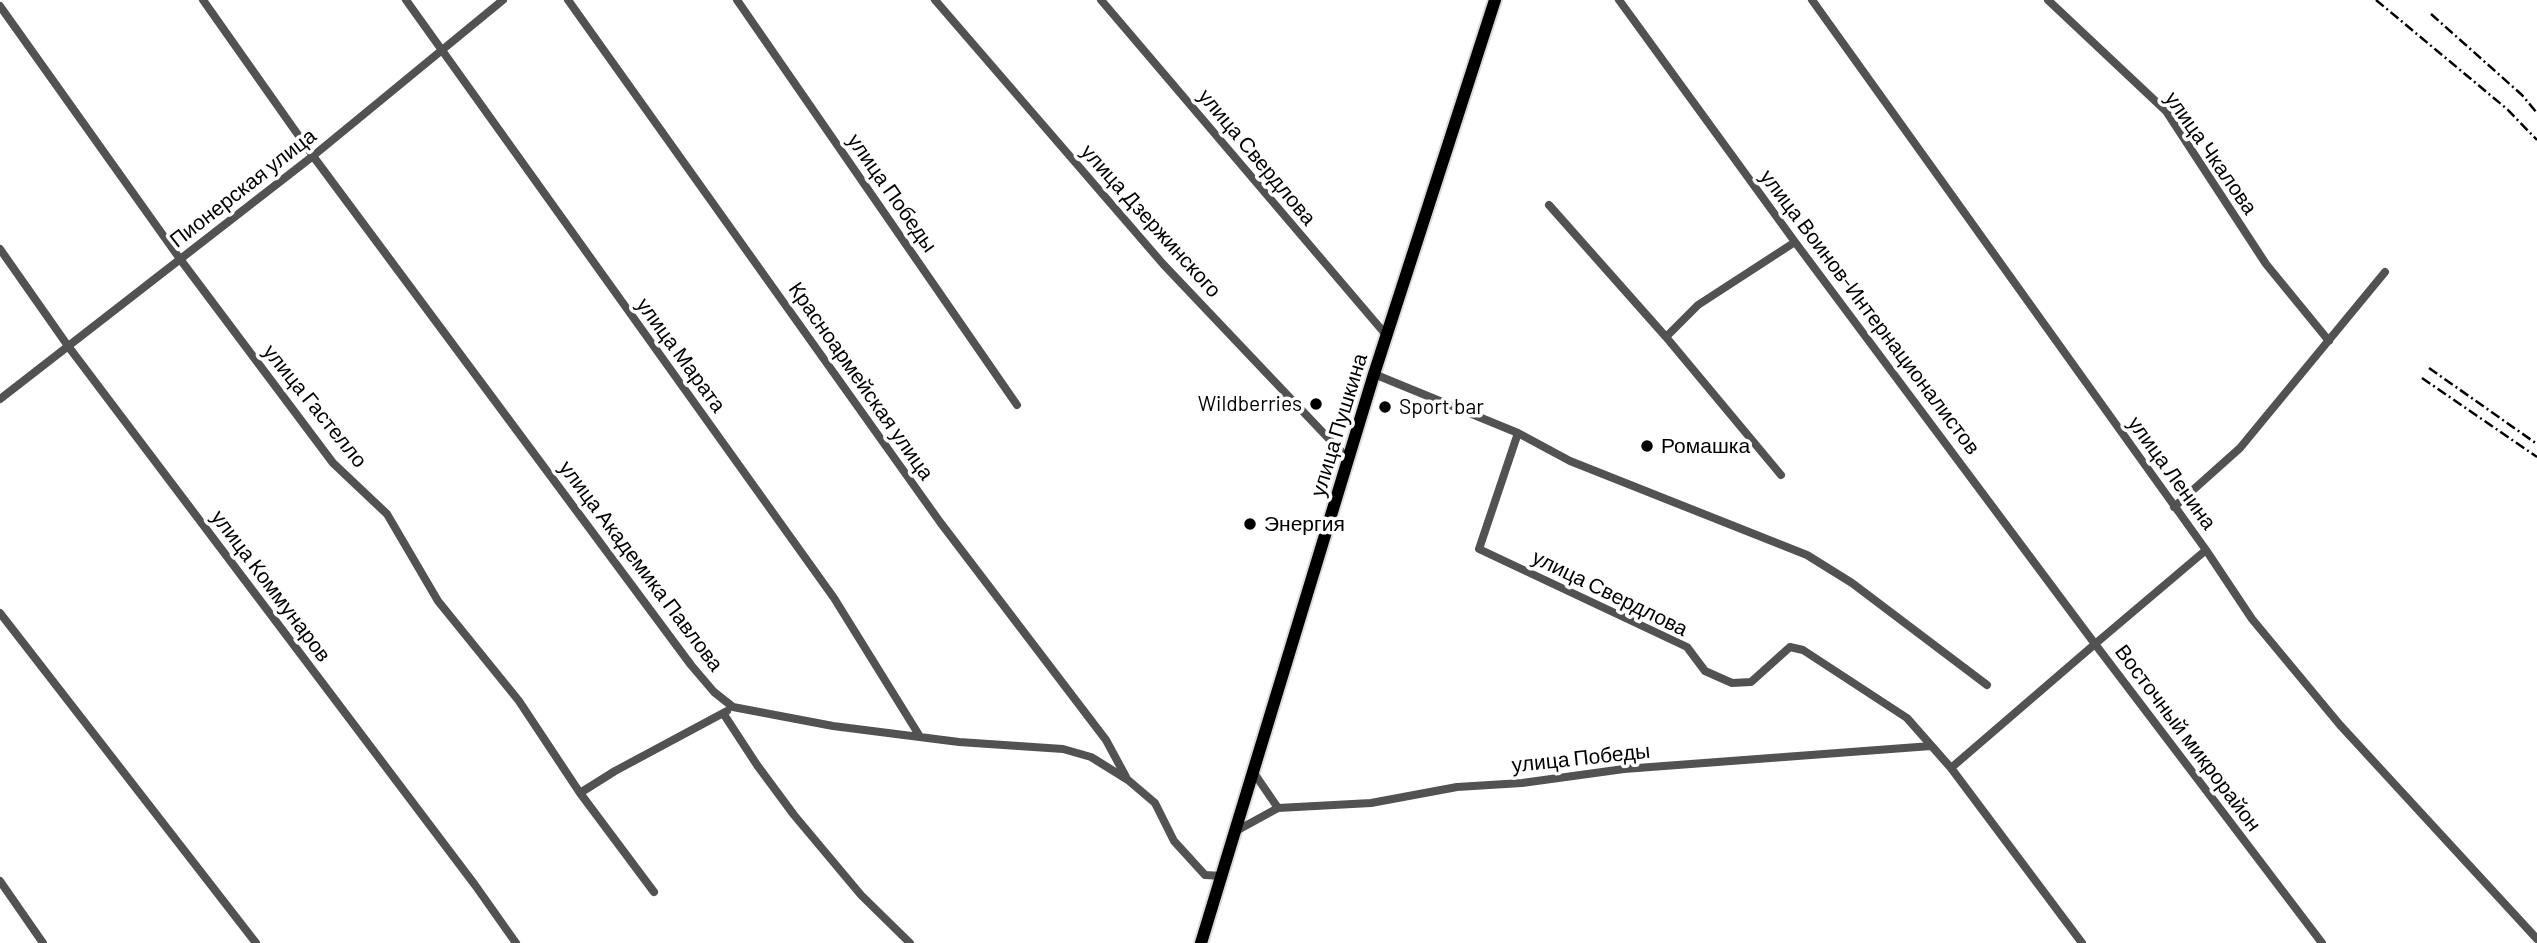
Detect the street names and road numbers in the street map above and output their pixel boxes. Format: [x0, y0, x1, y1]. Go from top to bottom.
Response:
street label: улица Свердлова [1193, 84, 1321, 230]
street label: улица Чкалова [2159, 87, 2263, 219]
street label: Пионерская улица [165, 123, 321, 253]
street label: улица Победы [842, 129, 942, 257]
street label: улица Дзержинского [1076, 139, 1226, 303]
street label: улица Воинов-Интернационалистов [1755, 165, 1985, 459]
street label: Красноармейская улица [783, 277, 939, 485]
street label: улица Марата [631, 293, 731, 417]
street label: улица Гастелло [258, 339, 372, 473]
street label: улица Пушкина [1305, 350, 1373, 500]
street label: улица Ленина [2122, 411, 2222, 535]
street label: улица Академика Павлова [554, 456, 728, 676]
street label: улица Коммунаров [206, 505, 336, 667]
street label: улица Свердлова [1528, 544, 1692, 642]
street label: Восточный микрорайон [2110, 640, 2266, 836]
street label: улица Победы [1511, 738, 1651, 778]

